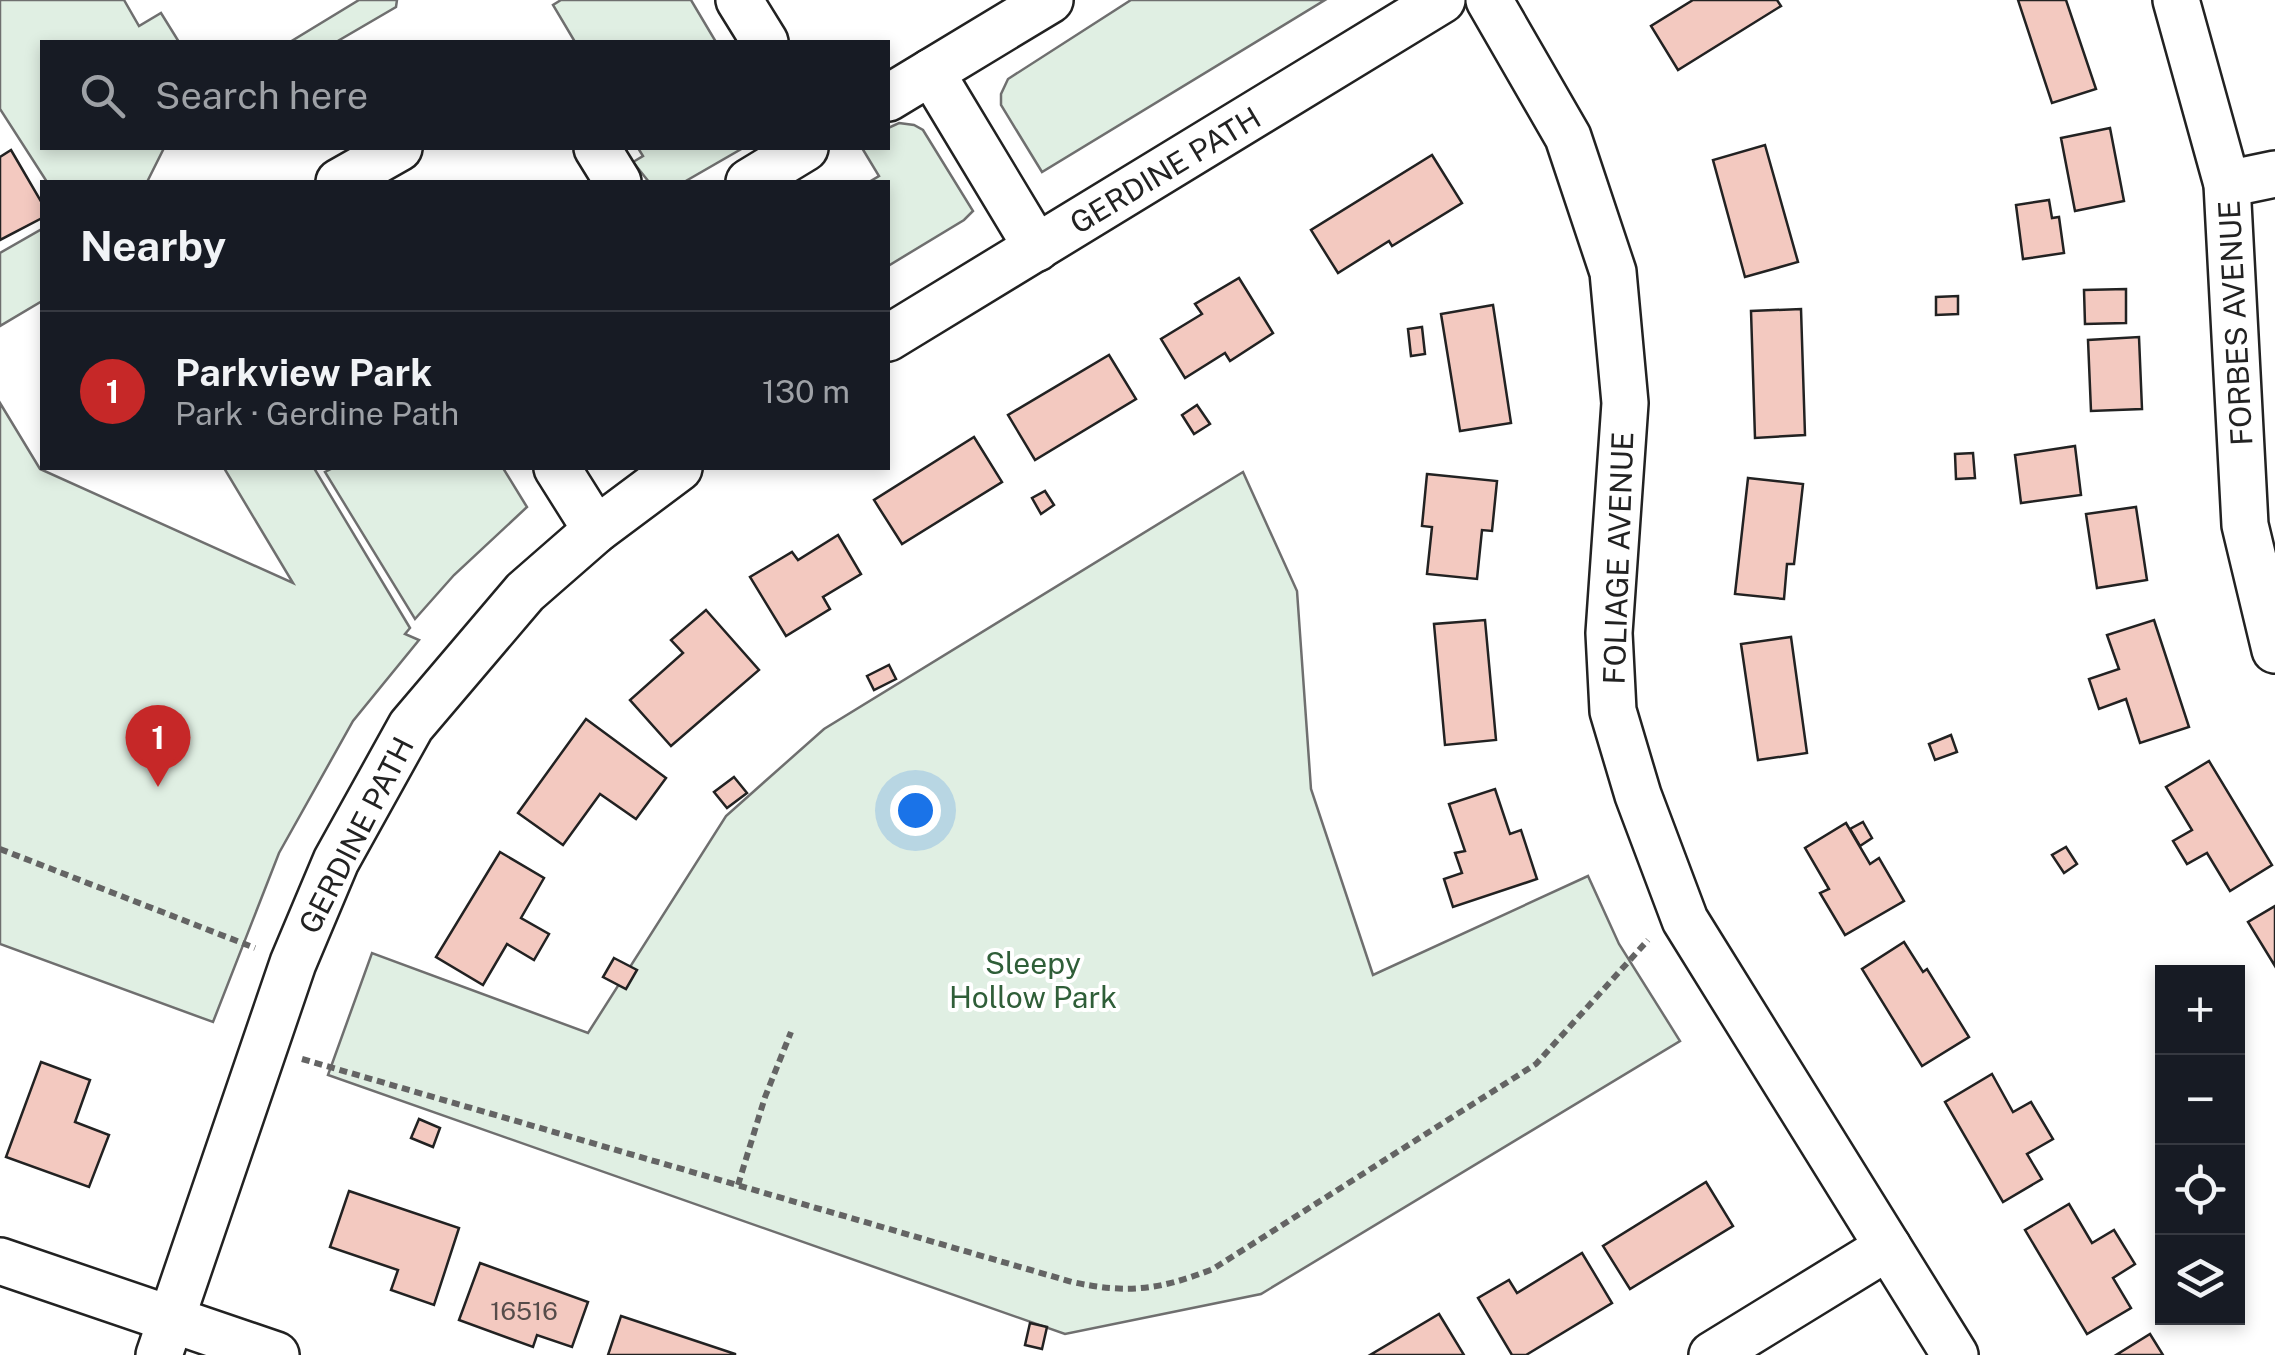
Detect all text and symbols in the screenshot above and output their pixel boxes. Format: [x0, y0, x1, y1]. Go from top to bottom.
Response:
search box [40, 40, 890, 150]
icon: search [75, 68, 130, 123]
text: Search here [155, 73, 368, 118]
street label: GERDINE PATH [1063, 99, 1267, 241]
street label: FORBES AVENUE [2211, 199, 2259, 447]
text: Nearby [80, 221, 226, 270]
text: Parkview Park [175, 350, 432, 395]
text: 1 [106, 373, 119, 410]
text: 130 m [762, 373, 850, 410]
text: Park · Gerdine Path [175, 395, 459, 432]
street label: FOLIAGE AVENUE [1596, 431, 1640, 685]
pin: 1 [126, 704, 190, 787]
street label: GERDINE PATH [291, 731, 421, 939]
your location [890, 785, 941, 836]
park label: Sleepy Hollow Park [949, 945, 1117, 1015]
map controls [2155, 965, 2245, 1325]
button: + [2155, 965, 2245, 1055]
button: − [2155, 1055, 2245, 1145]
button: locate [2155, 1145, 2245, 1235]
button: layers [2155, 1235, 2245, 1325]
house number: 16516 [490, 1296, 558, 1326]

